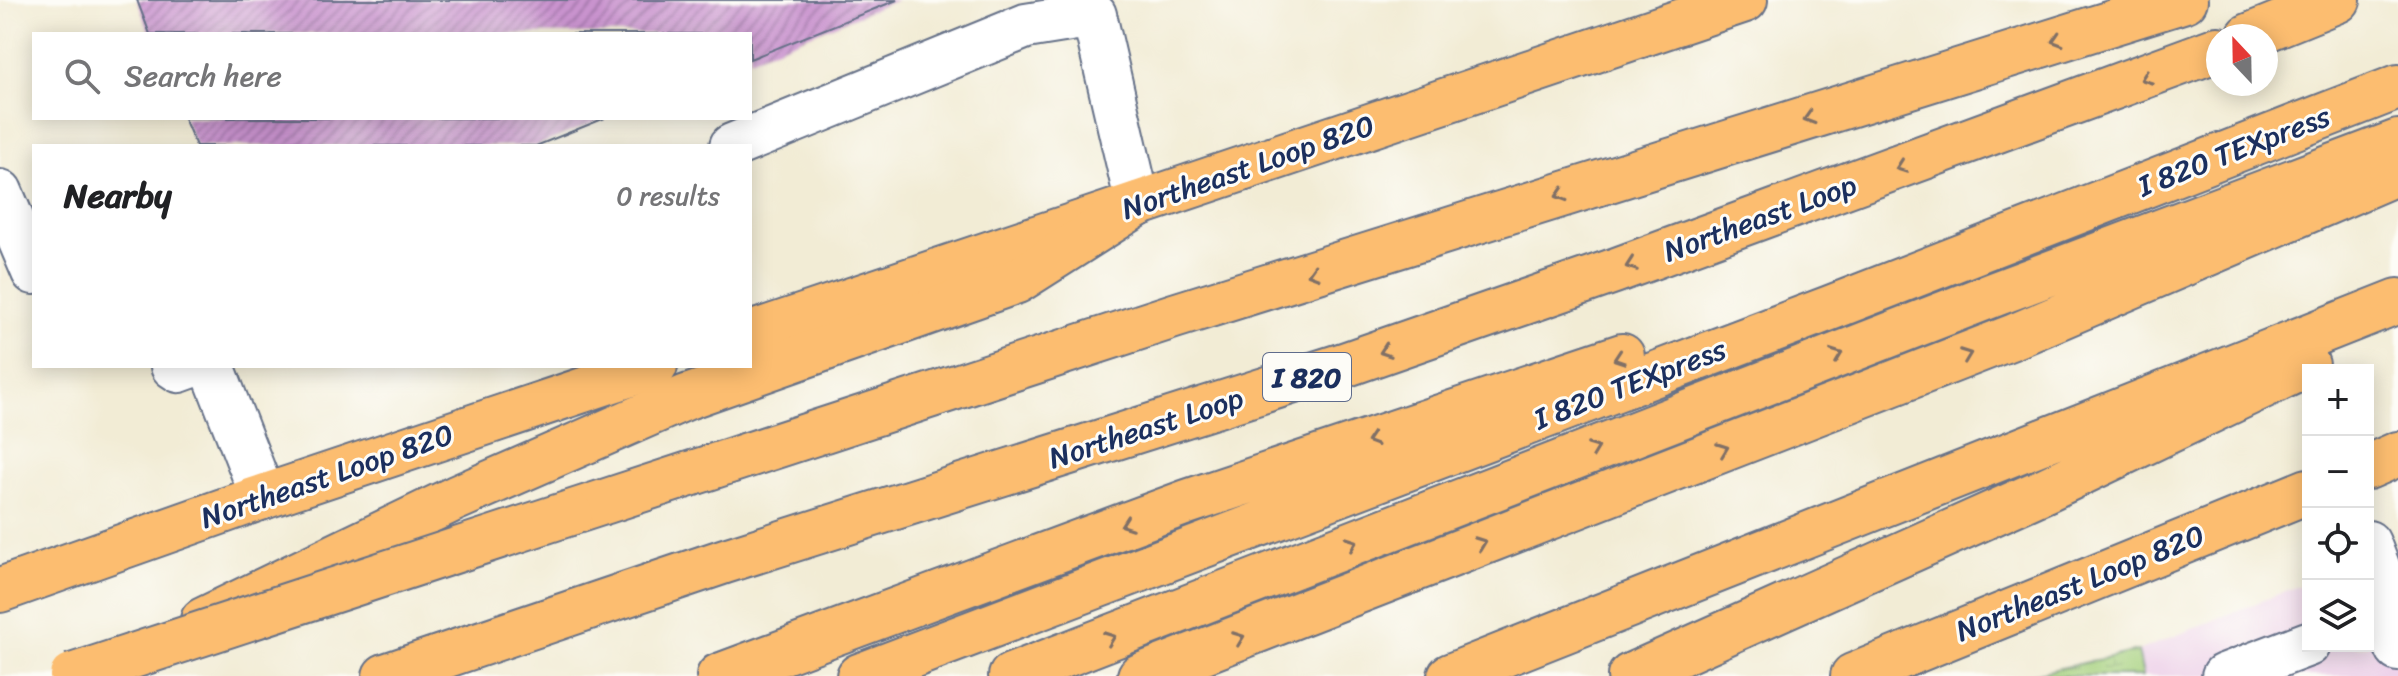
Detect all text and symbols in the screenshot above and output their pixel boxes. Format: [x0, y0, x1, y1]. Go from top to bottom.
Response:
north arrow [2206, 24, 2278, 96]
one-way arrow [2051, 31, 2065, 47]
search box [32, 32, 752, 120]
text: Search here [124, 49, 282, 103]
icon: search [60, 54, 104, 98]
one-way arrow [2139, 68, 2153, 84]
street label: I 820 TEXpress [2129, 89, 2339, 213]
street label: Northeast Loop 820 [1114, 98, 1382, 236]
one-way arrow [1803, 108, 1817, 124]
one-way arrow [1895, 157, 1909, 173]
street label: Northeast Loop [1656, 158, 1865, 278]
text: Nearby [64, 166, 172, 226]
text: 0 results [616, 173, 720, 219]
one-way arrow [1555, 186, 1568, 202]
one-way arrow [1625, 256, 1639, 272]
one-way arrow [1306, 264, 1320, 280]
street label: I 820 TEXpress [1525, 322, 1735, 446]
one-way arrow [1379, 341, 1393, 357]
one-way arrow [1613, 348, 1627, 364]
one-way arrow [1829, 348, 1843, 365]
one-way arrow [1958, 348, 1972, 365]
road number: I 820 [1263, 353, 1351, 401]
map controls [2302, 364, 2374, 652]
button: + [2302, 364, 2374, 436]
street label: Northeast Loop [1041, 371, 1251, 485]
street label: Northeast Loop 820 [193, 407, 461, 545]
one-way arrow [1366, 431, 1380, 447]
button: − [2302, 436, 2374, 508]
one-way arrow [1586, 442, 1600, 459]
one-way arrow [1715, 442, 1729, 459]
street label: Northeast Loop 820 [1947, 508, 2213, 658]
button: locate [2302, 508, 2374, 580]
one-way arrow [1120, 514, 1134, 531]
one-way arrow [1473, 536, 1487, 553]
one-way arrow [1344, 537, 1358, 553]
button: layers [2302, 580, 2374, 652]
one-way arrow [1102, 631, 1116, 648]
one-way arrow [1231, 631, 1245, 647]

